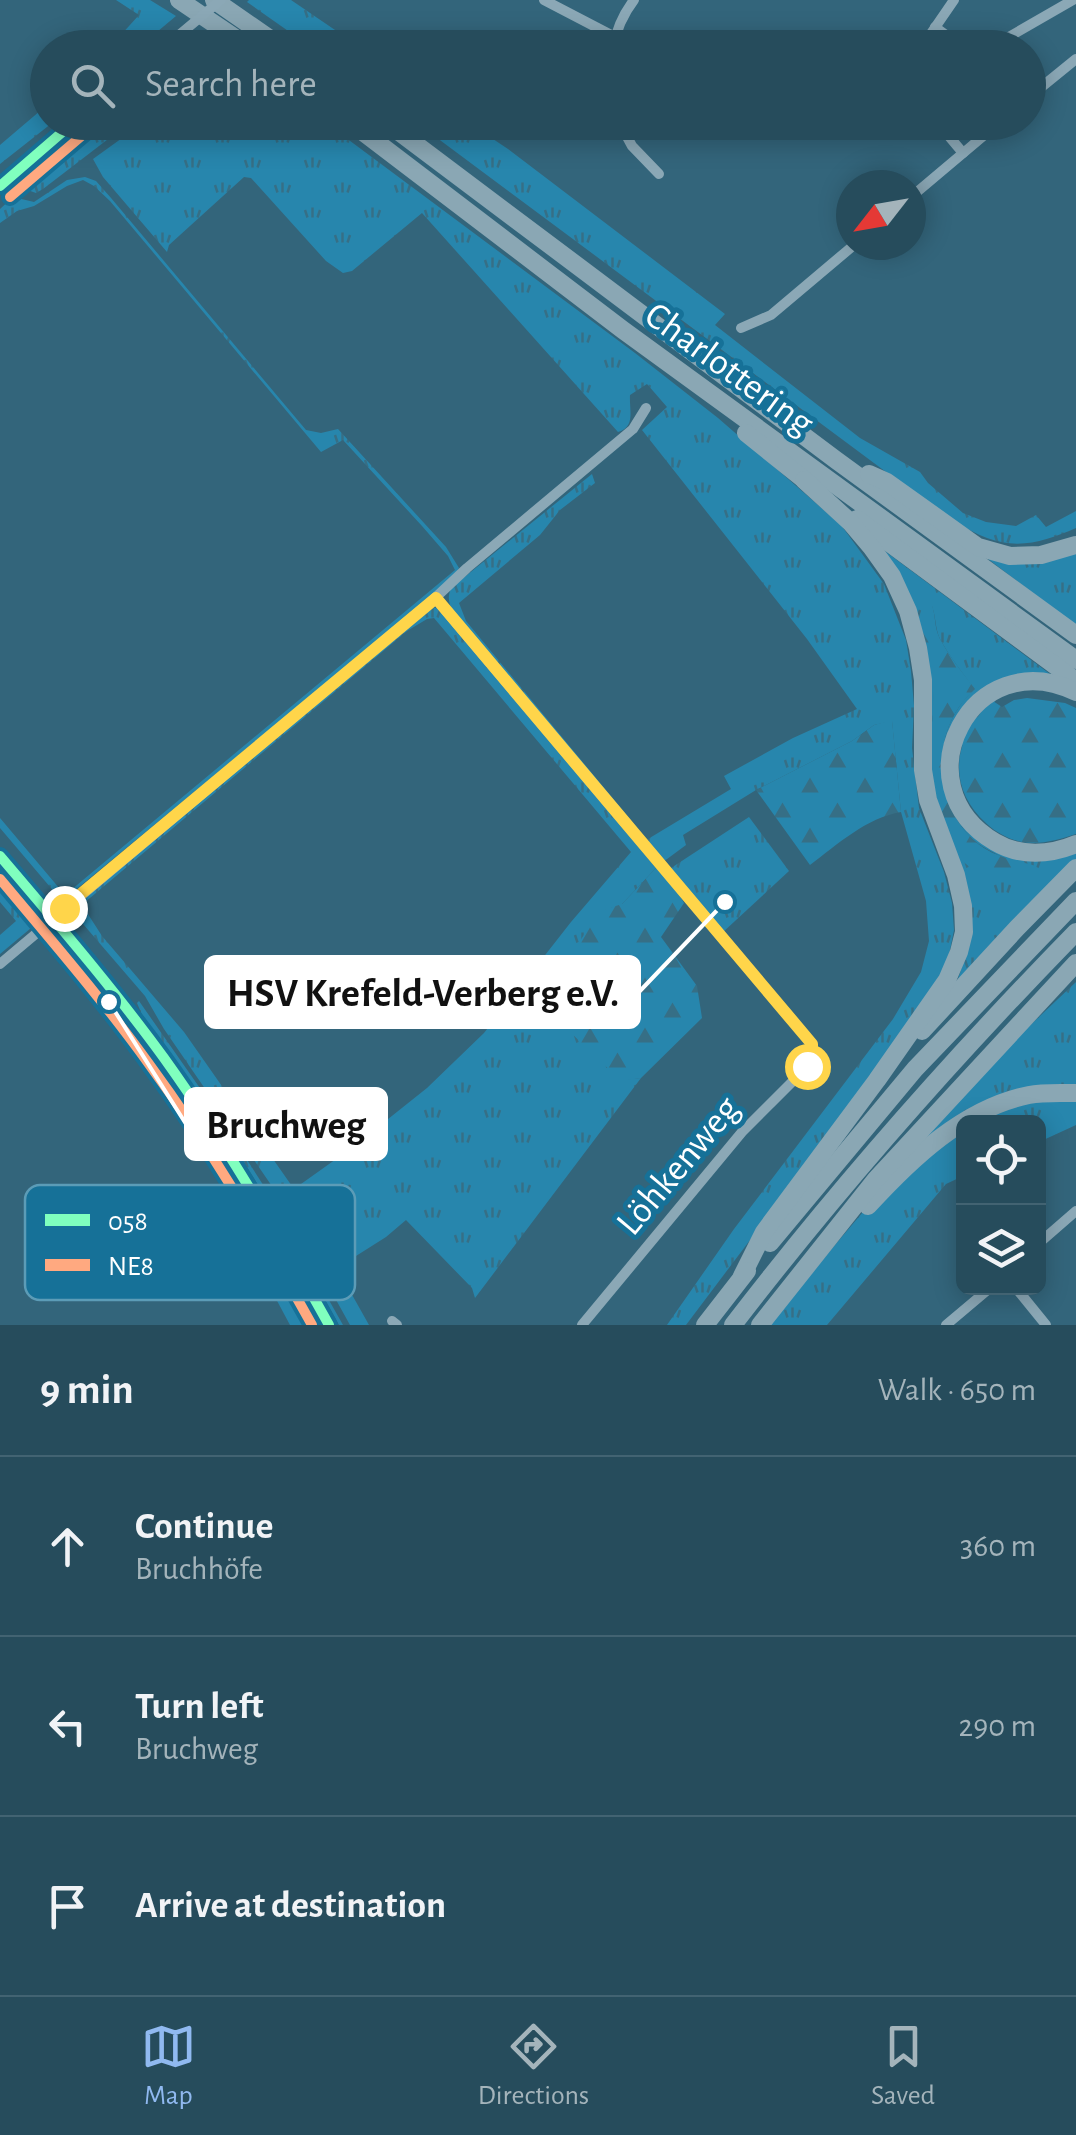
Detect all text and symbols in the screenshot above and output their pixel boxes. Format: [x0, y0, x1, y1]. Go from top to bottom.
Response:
search box [30, 30, 1046, 140]
icon: search [65, 58, 120, 113]
text: Search here [145, 66, 317, 104]
north arrow [836, 170, 926, 260]
street label: Charlottering [638, 296, 820, 443]
route end [42, 886, 88, 932]
callout: HSV Krefeld-Verberg e.V. [206, 957, 639, 1027]
text: HSV Krefeld-Verberg e.V. [227, 974, 619, 1014]
route start [785, 1044, 831, 1090]
callout: Bruchweg [186, 1089, 386, 1159]
street label: Löhkenweg [610, 1090, 747, 1243]
text: Bruchweg [206, 1106, 367, 1146]
map controls [956, 1115, 1046, 1295]
button: locate [956, 1115, 1046, 1205]
legend [25, 1185, 355, 1300]
button: layers [956, 1205, 1046, 1295]
text: 058 [108, 1208, 148, 1236]
text: NE8 [108, 1253, 154, 1281]
text: 9 min [40, 1369, 134, 1411]
text: Walk · 650 m [878, 1374, 1036, 1406]
text: Continue [135, 1508, 273, 1546]
icon: ahead [40, 1519, 95, 1574]
text: 360 m [960, 1530, 1036, 1562]
text: Bruchhöfe [135, 1553, 263, 1585]
text: Turn left [135, 1688, 263, 1726]
icon: left [40, 1699, 95, 1754]
text: 290 m [959, 1710, 1036, 1742]
text: Bruchweg [135, 1733, 258, 1765]
icon: arrive [40, 1879, 95, 1934]
text: Arrive at destination [135, 1887, 446, 1925]
tab: Map [141, 2019, 196, 2113]
tab: Directions [478, 2019, 589, 2113]
tab: Saved [871, 2019, 935, 2113]

